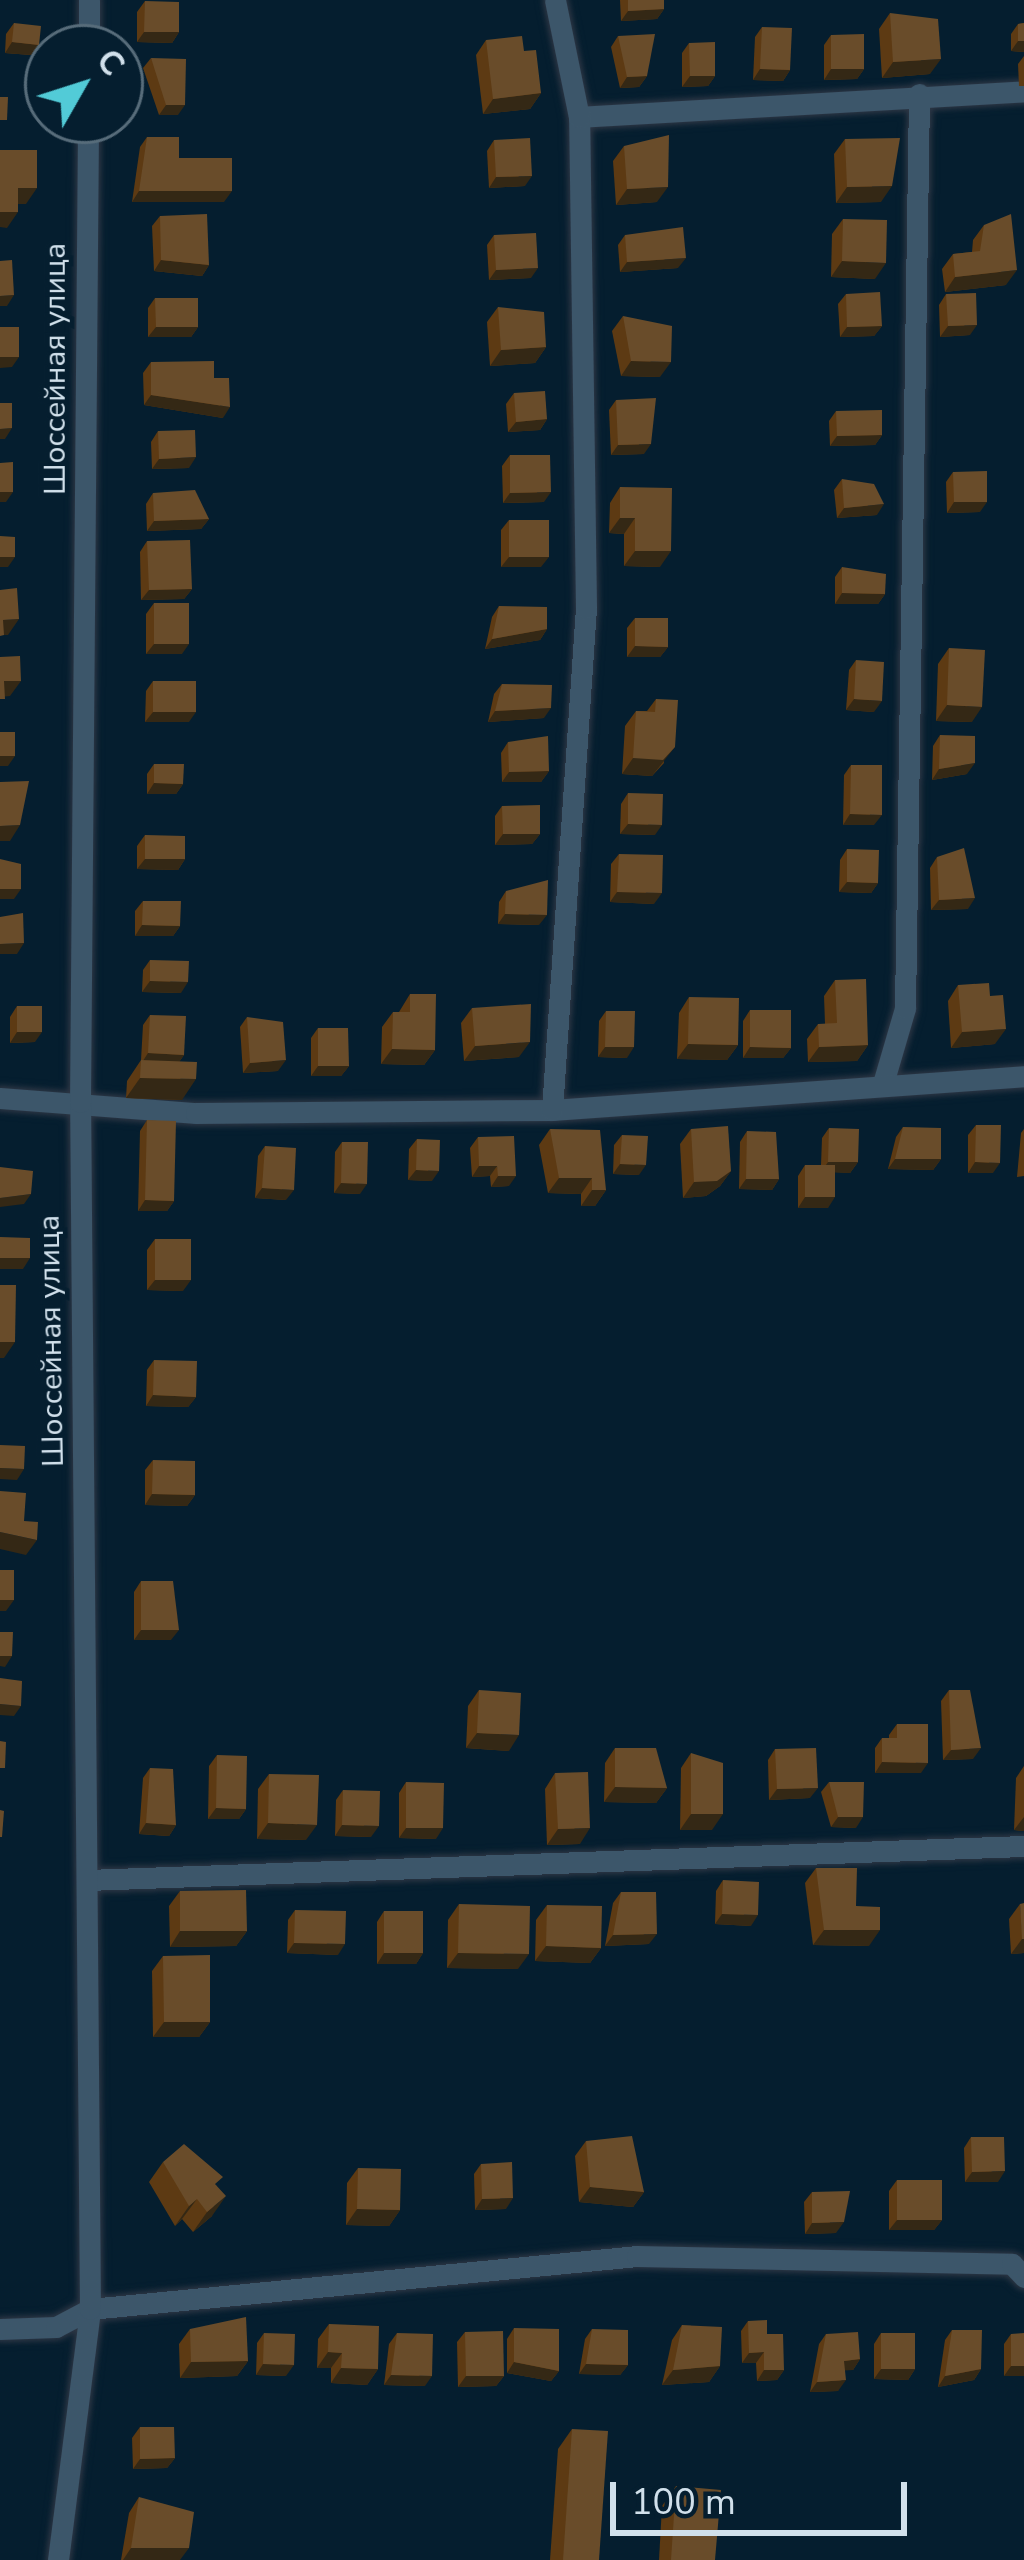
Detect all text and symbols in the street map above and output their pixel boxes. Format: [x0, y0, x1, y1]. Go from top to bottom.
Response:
north arrow [24, 24, 144, 144]
text: С [85, 40, 135, 86]
street label: Шоссейная улица [38, 243, 74, 495]
street label: Шоссейная улица [32, 1215, 72, 1467]
scale bar [616, 2458, 913, 2532]
text: 100 m [631, 2478, 736, 2527]

